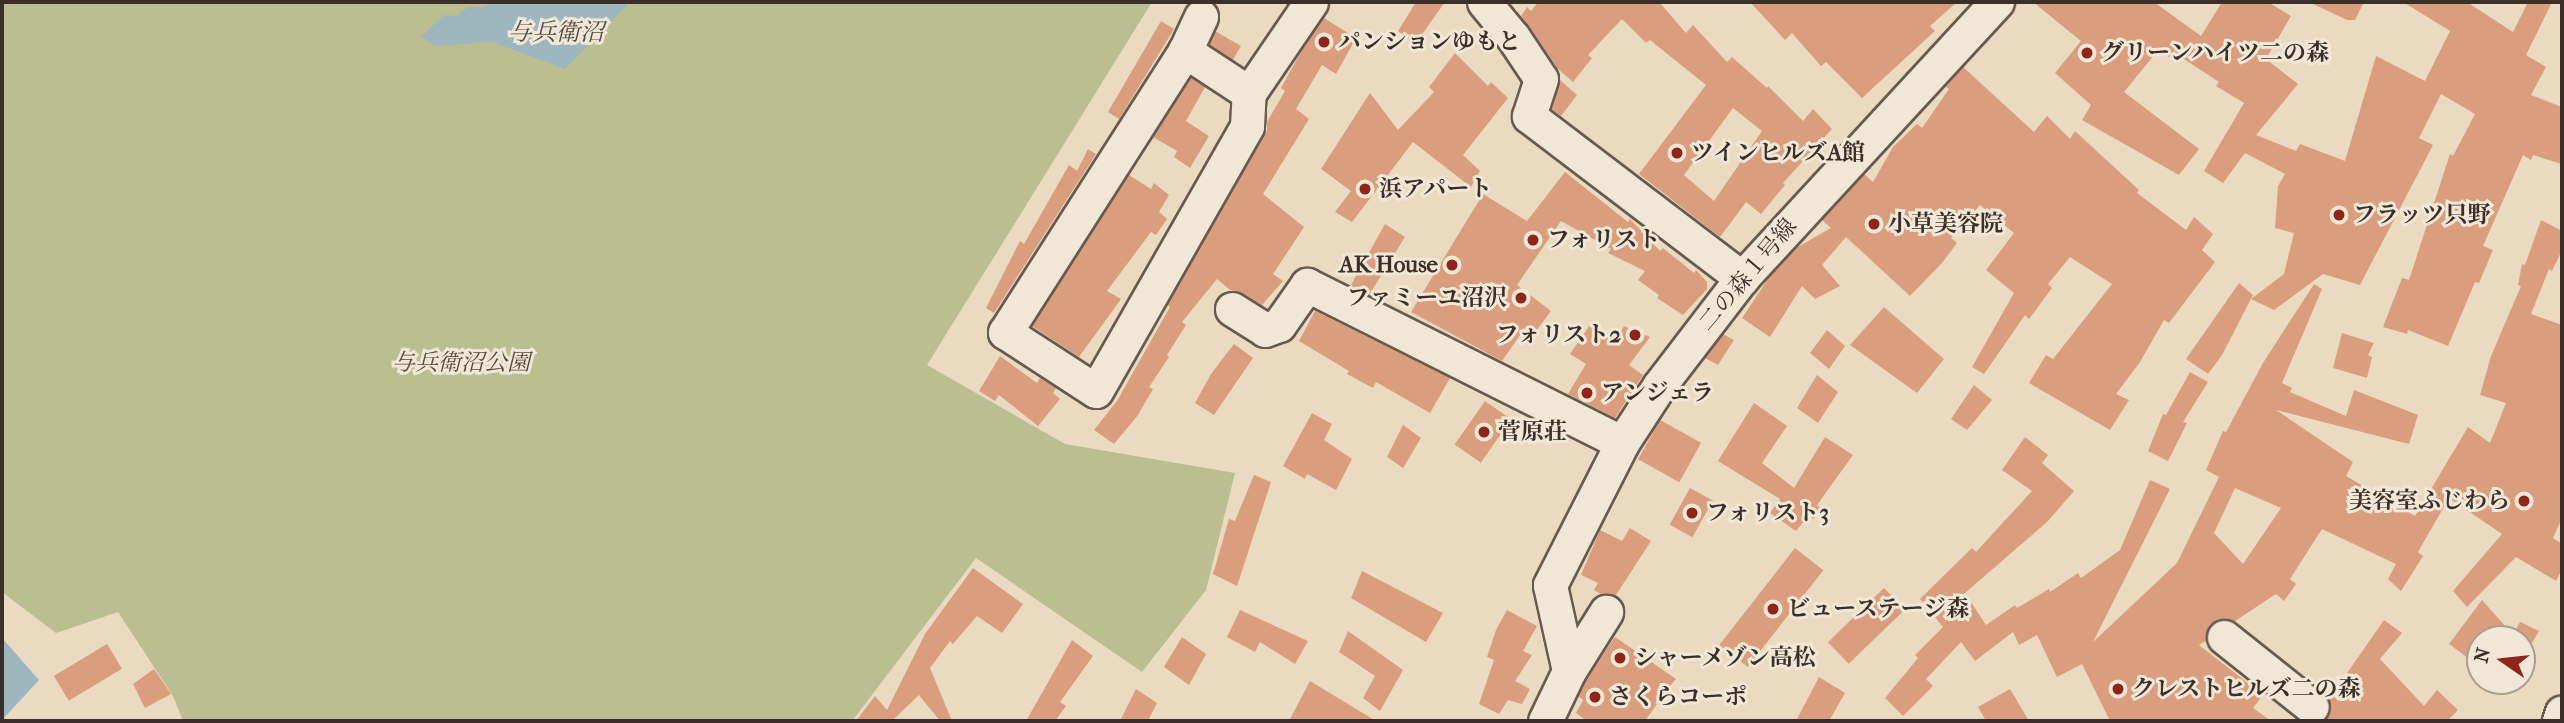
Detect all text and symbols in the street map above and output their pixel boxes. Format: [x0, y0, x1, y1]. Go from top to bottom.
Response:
water label: 与兵衛沼 [508, 19, 604, 47]
place label: パンションゆもと [1338, 28, 1522, 56]
marker: パンションゆもと [1316, 34, 1332, 50]
place label: グリーンハイツ二の森 [2101, 39, 2331, 67]
marker: グリーンハイツ二の森 [2079, 45, 2095, 61]
place label: ツインヒルズA館 [1691, 139, 1867, 167]
marker: ツインヒルズA館 [1669, 145, 1685, 161]
place label: 浜アパート [1379, 175, 1494, 203]
marker: 浜アパート [1357, 181, 1373, 197]
place label: フラッツ只野 [2353, 201, 2491, 229]
marker: フラッツ只野 [2331, 207, 2347, 223]
place label: 小草美容院 [1888, 210, 2003, 238]
street label: 二の森１号線 [1693, 213, 1803, 337]
marker: 小草美容院 [1866, 216, 1882, 232]
place label: フォリスト [1547, 226, 1662, 254]
marker: フォリスト [1525, 232, 1541, 248]
place label: AK House [1339, 251, 1438, 279]
marker: AK House [1444, 257, 1460, 273]
place label: ファミーユ沼沢 [1346, 284, 1507, 312]
marker: ファミーユ沼沢 [1513, 290, 1529, 306]
place label: フォリスト2 [1494, 321, 1621, 349]
marker: フォリスト2 [1627, 327, 1643, 343]
park label: 与兵衛沼公園 [392, 349, 530, 377]
place label: アンジェラ [1601, 379, 1716, 407]
marker: アンジェラ [1579, 385, 1595, 401]
place label: 菅原荘 [1498, 418, 1567, 446]
marker: 菅原荘 [1476, 424, 1492, 440]
place label: 美容室ふじわら [2349, 487, 2510, 515]
marker: 美容室ふじわら [2516, 493, 2532, 509]
place label: フォリスト3 [1706, 499, 1830, 527]
marker: フォリスト3 [1684, 505, 1700, 521]
place label: ビューステージ森 [1787, 595, 1971, 623]
marker: ビューステージ森 [1765, 601, 1781, 617]
north arrow [2466, 625, 2536, 695]
place label: シャーメゾン高松 [1634, 644, 1818, 672]
text: N [2470, 646, 2495, 665]
marker: シャーメゾン高松 [1612, 650, 1628, 666]
place label: クレストヒルズ二の森 [2132, 675, 2362, 703]
marker: クレストヒルズ二の森 [2110, 681, 2126, 697]
place label: さくらコーポ [1609, 683, 1747, 711]
marker: さくらコーポ [1587, 689, 1603, 705]

